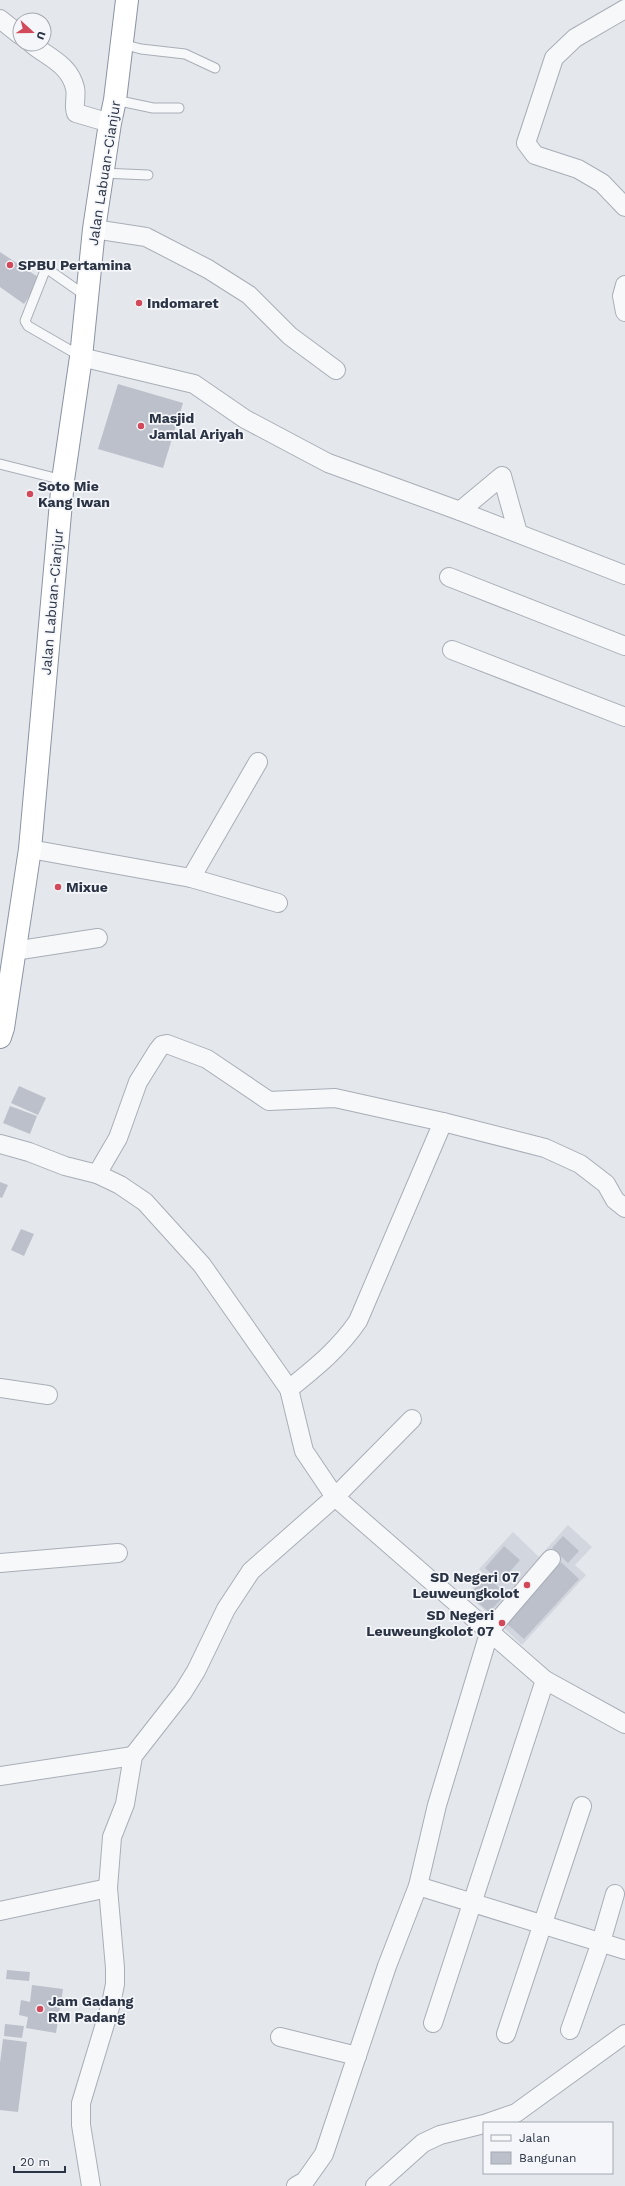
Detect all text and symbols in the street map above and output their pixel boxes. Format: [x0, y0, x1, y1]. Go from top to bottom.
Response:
north arrow [12, 12, 52, 52]
text: U [33, 29, 48, 42]
street label: Jalan Labuan-Cianjur [85, 99, 123, 247]
place label: SPBU Pertamina [18, 257, 132, 273]
marker: SPBU Pertamina [5, 260, 15, 270]
place label: Indomaret [147, 295, 219, 311]
marker: Indomaret [134, 298, 144, 308]
place label: Masjid Jamlal Ariyah [149, 410, 244, 442]
marker: Masjid Jamlal Ariyah [136, 421, 146, 431]
place label: Soto Mie Kang Iwan [38, 478, 110, 510]
marker: Soto Mie Kang Iwan [25, 489, 35, 499]
street label: Jalan Labuan-Cianjur [38, 528, 66, 676]
place label: Mixue [66, 879, 108, 895]
marker: Mixue [53, 882, 63, 892]
place label: SD Negeri 07 Leuweungkolot [412, 1569, 519, 1601]
marker: SD Negeri 07 Leuweungkolot [522, 1580, 532, 1590]
place label: SD Negeri Leuweungkolot 07 [366, 1607, 494, 1639]
marker: SD Negeri Leuweungkolot 07 [497, 1618, 507, 1628]
place label: Jam Gadang RM Padang [48, 1993, 134, 2025]
marker: Jam Gadang RM Padang [35, 2004, 45, 2014]
legend [483, 2122, 613, 2174]
text: Jalan [519, 2131, 550, 2145]
scale bar [14, 2148, 65, 2174]
text: Bangunan [519, 2151, 577, 2165]
text: 20 m [20, 2155, 50, 2169]

